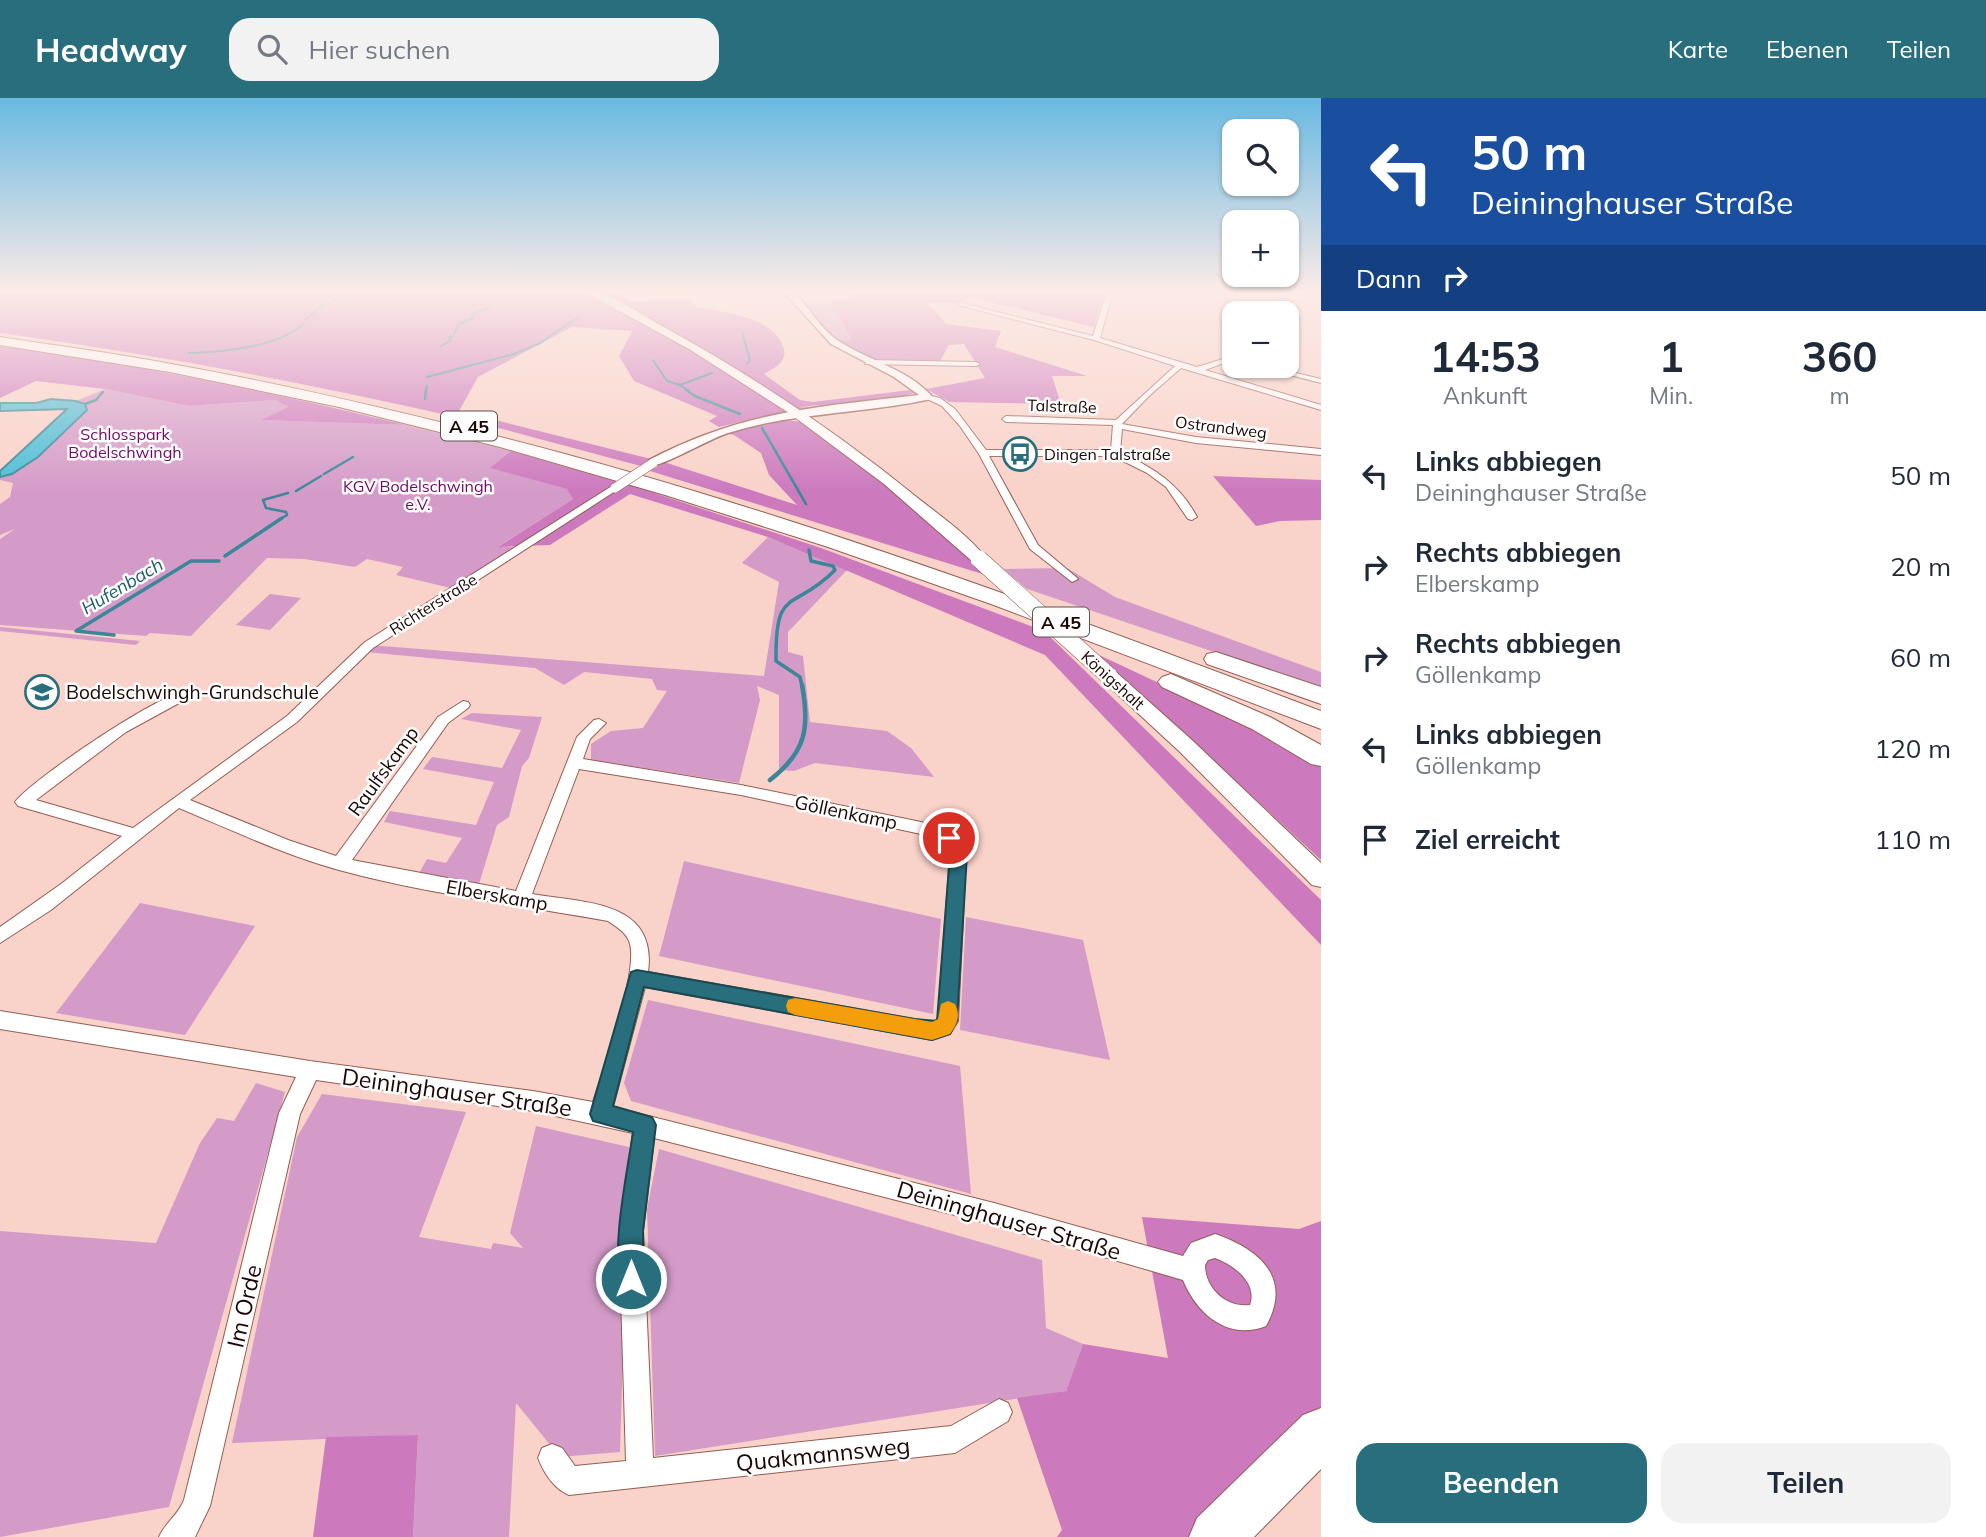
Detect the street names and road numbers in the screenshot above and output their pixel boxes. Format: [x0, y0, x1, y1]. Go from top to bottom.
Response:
street label: Talstraße [1027, 395, 1097, 417]
street label: Ostrandweg [1174, 411, 1268, 443]
road number: A 45 [441, 412, 497, 440]
street label: Richterstraße [385, 569, 481, 639]
road number: A 45 [1033, 608, 1089, 636]
street label: Königshalt [1077, 646, 1149, 714]
street label: Raulfskamp [342, 722, 424, 820]
street label: Göllenkamp [792, 789, 900, 835]
street label: Elberskamp [444, 874, 550, 916]
street label: Deininghauser Straße [340, 1062, 574, 1122]
street label: Deininghauser Straße [894, 1174, 1124, 1266]
street label: Im Orde [220, 1262, 268, 1350]
street label: Quakmannsweg [734, 1430, 912, 1478]

